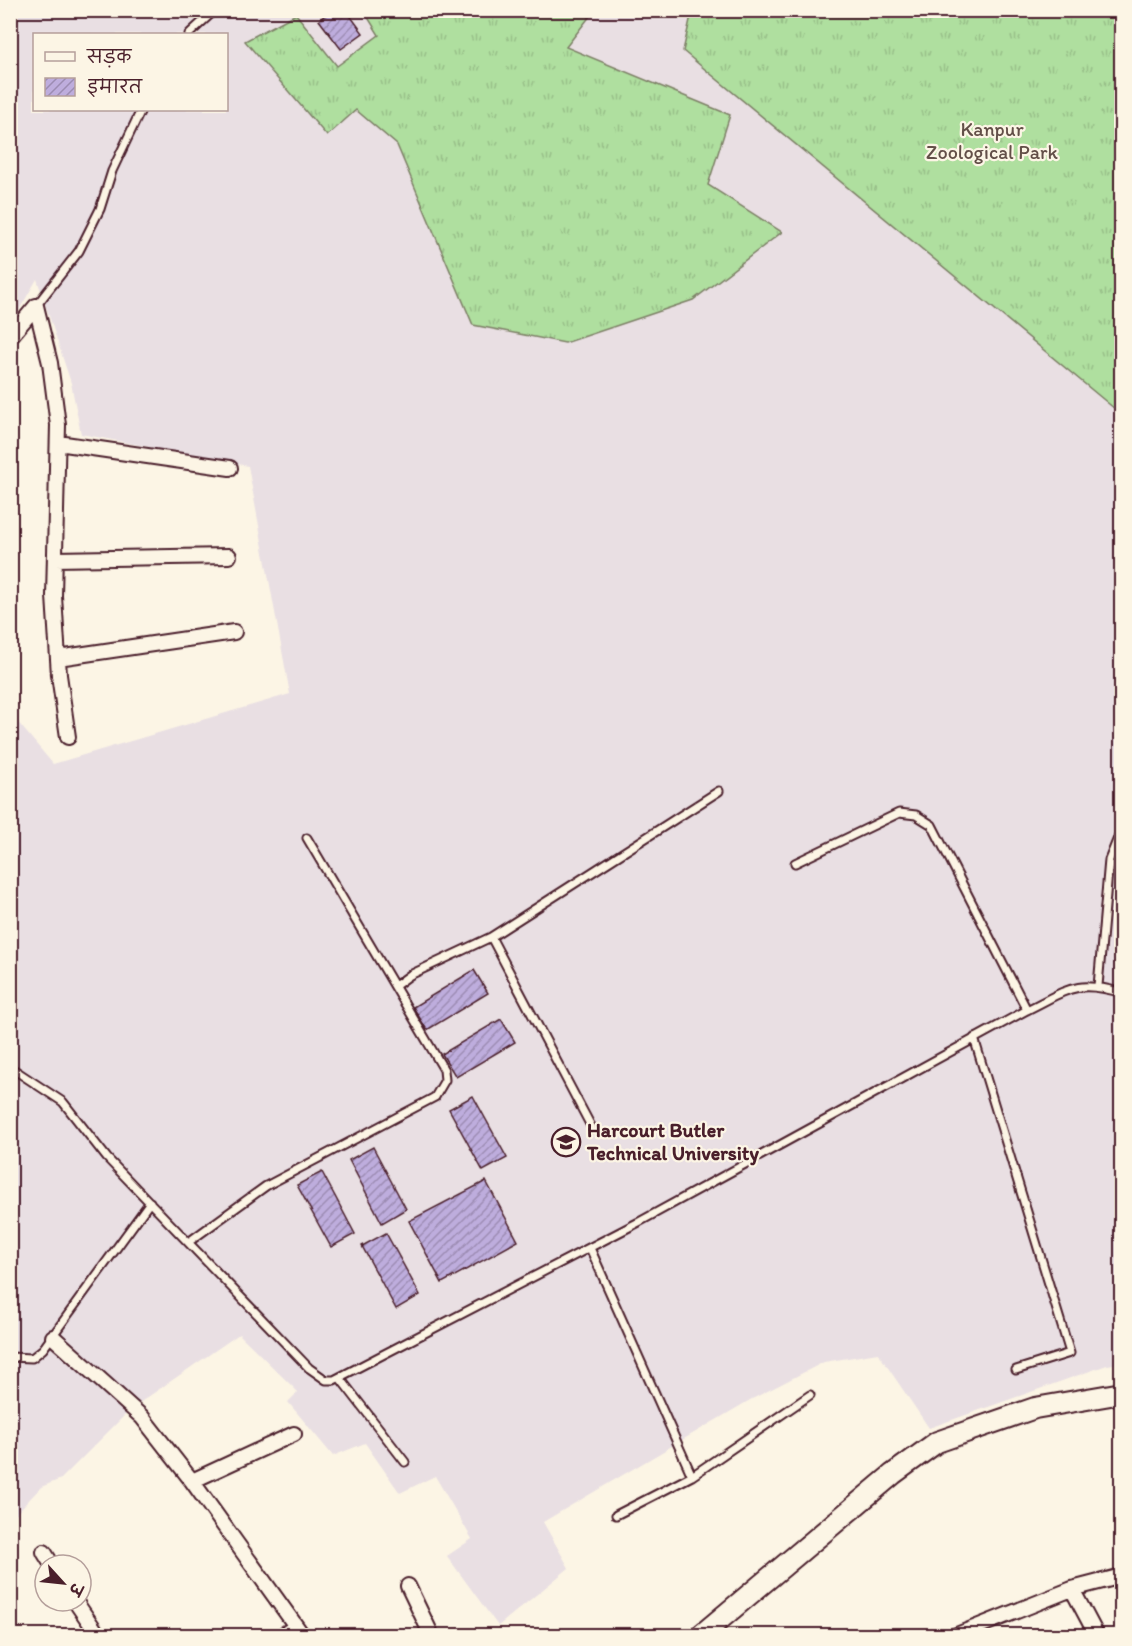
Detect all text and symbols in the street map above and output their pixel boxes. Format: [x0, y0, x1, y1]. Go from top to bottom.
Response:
legend [33, 33, 228, 111]
text: सड़क [86, 46, 132, 68]
text: इमारत [87, 76, 143, 98]
park label: Kanpur Zoological Park [926, 117, 1059, 164]
place label: Harcourt Butler Technical University [586, 1118, 759, 1166]
school or university icon: Harcourt Butler Technical University [550, 1126, 582, 1158]
north arrow [33, 1553, 93, 1613]
text: उ [64, 1579, 88, 1600]

